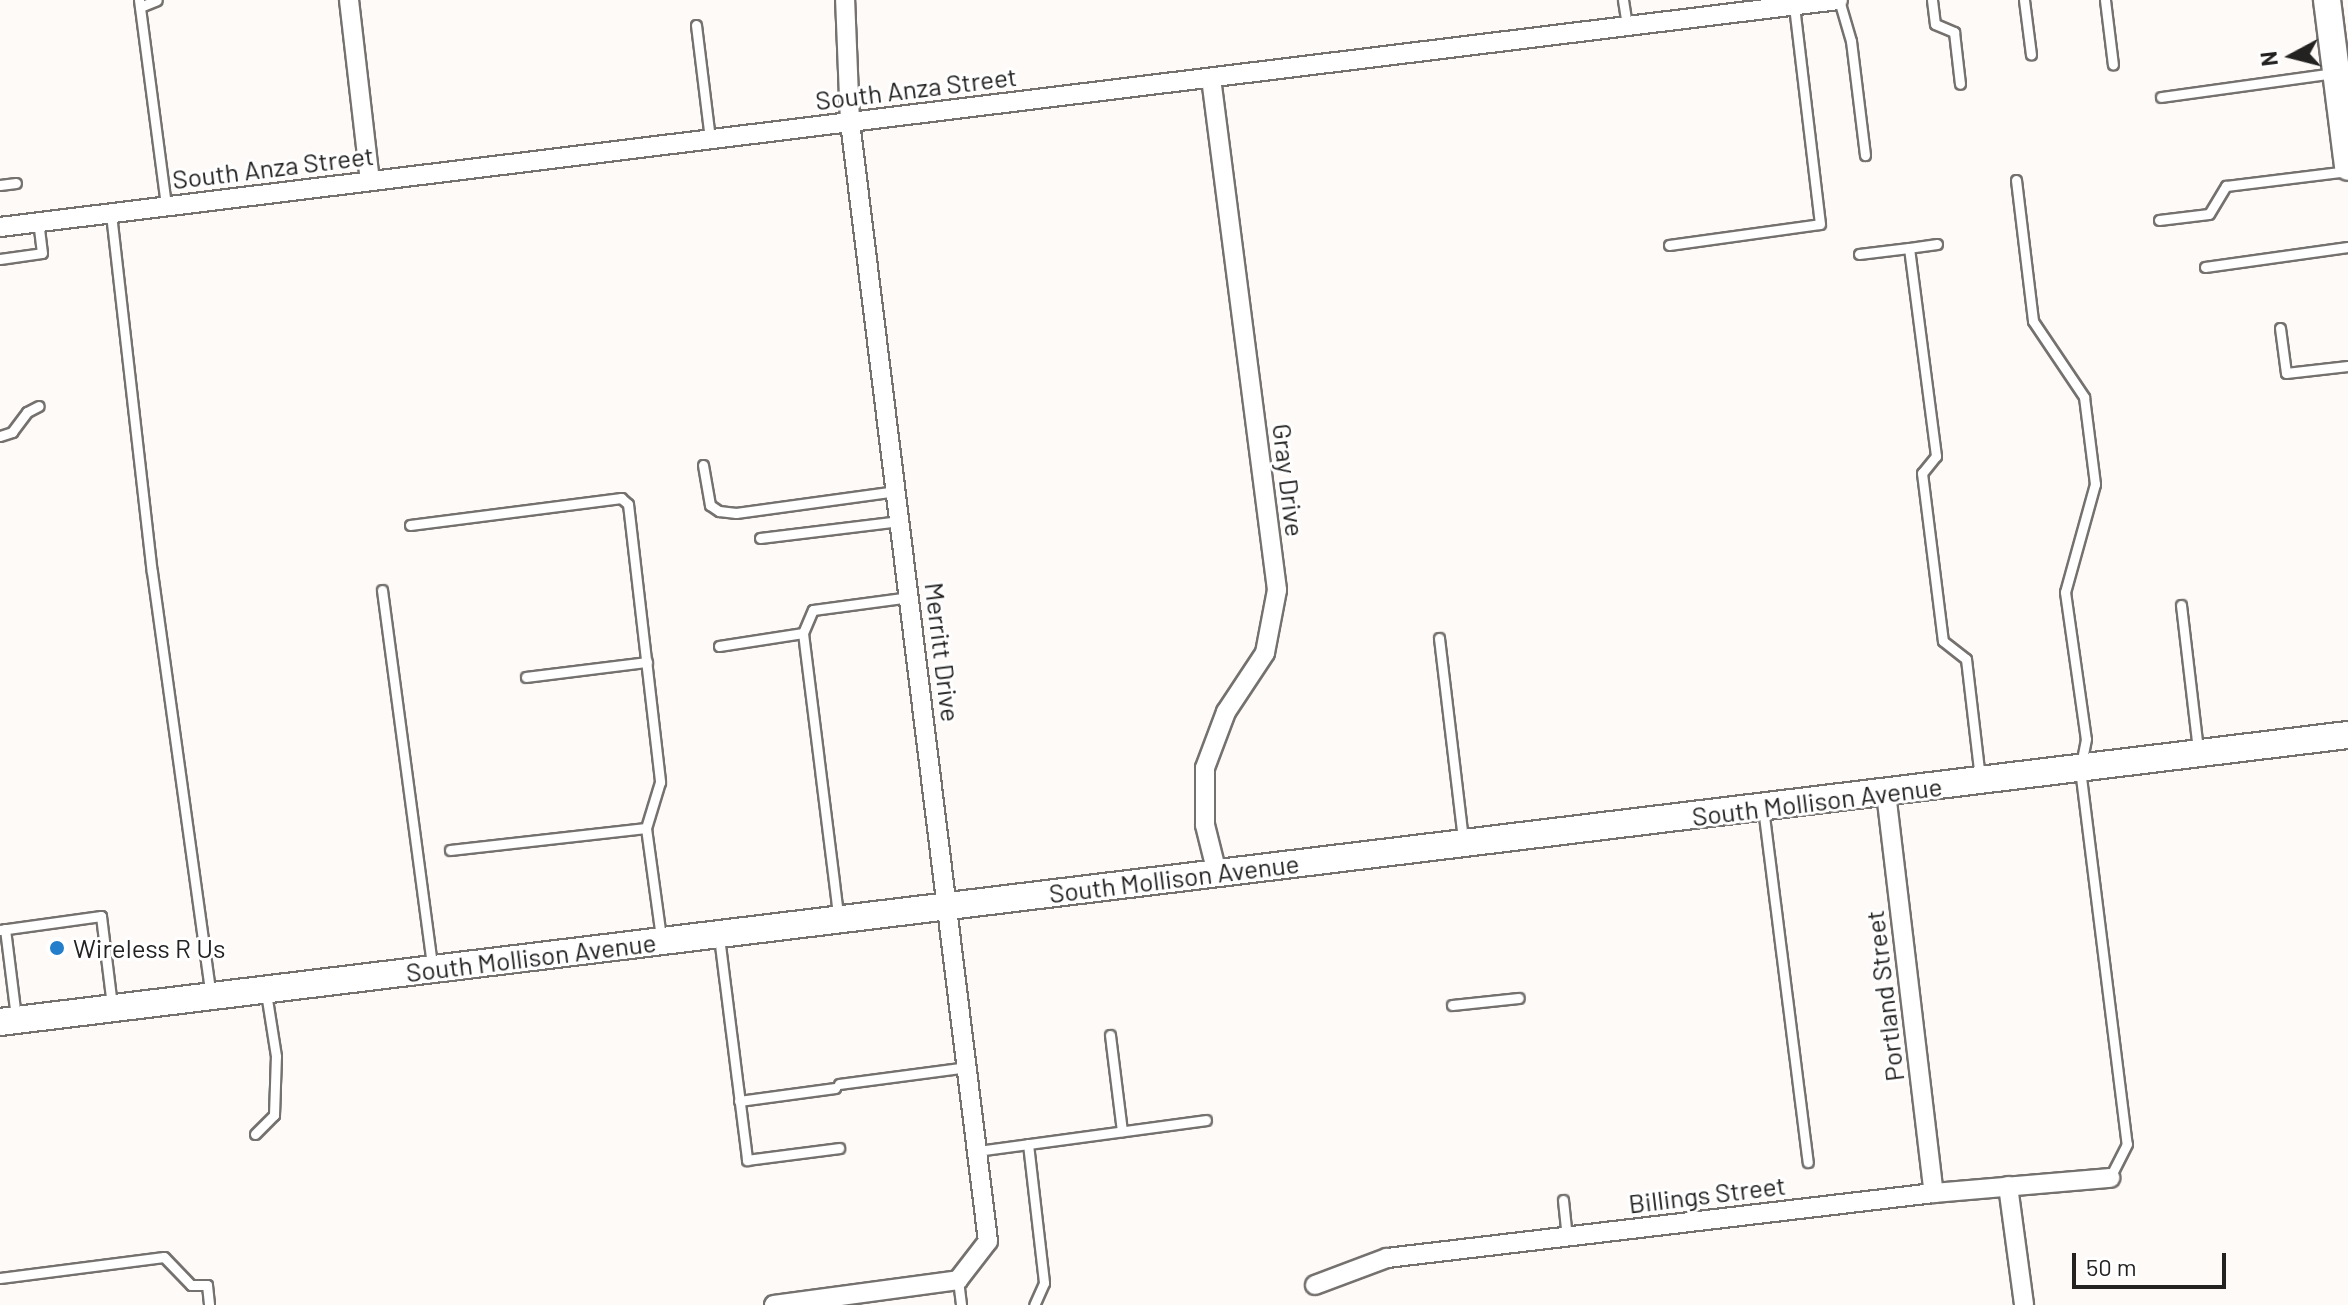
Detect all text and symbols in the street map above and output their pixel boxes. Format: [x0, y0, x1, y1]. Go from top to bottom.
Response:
north arrow [2252, 16, 2332, 96]
text: N [2254, 50, 2282, 68]
street label: South Anza Street [813, 60, 1019, 116]
street label: South Anza Street [170, 139, 376, 195]
street label: Gray Drive [1267, 422, 1311, 538]
street label: Merritt Drive [919, 581, 967, 723]
street label: South Mollison Avenue [1690, 770, 1944, 832]
street label: South Mollison Avenue [1047, 847, 1301, 909]
street label: Portland Street [1858, 909, 1910, 1083]
street label: South Mollison Avenue [404, 926, 658, 988]
place label: Wireless R Us [73, 932, 226, 964]
marker: Wireless R Us [48, 939, 66, 957]
street label: Billings Street [1627, 1169, 1787, 1219]
scale bar [2076, 1237, 2230, 1287]
text: 50 m [2086, 1252, 2137, 1281]

